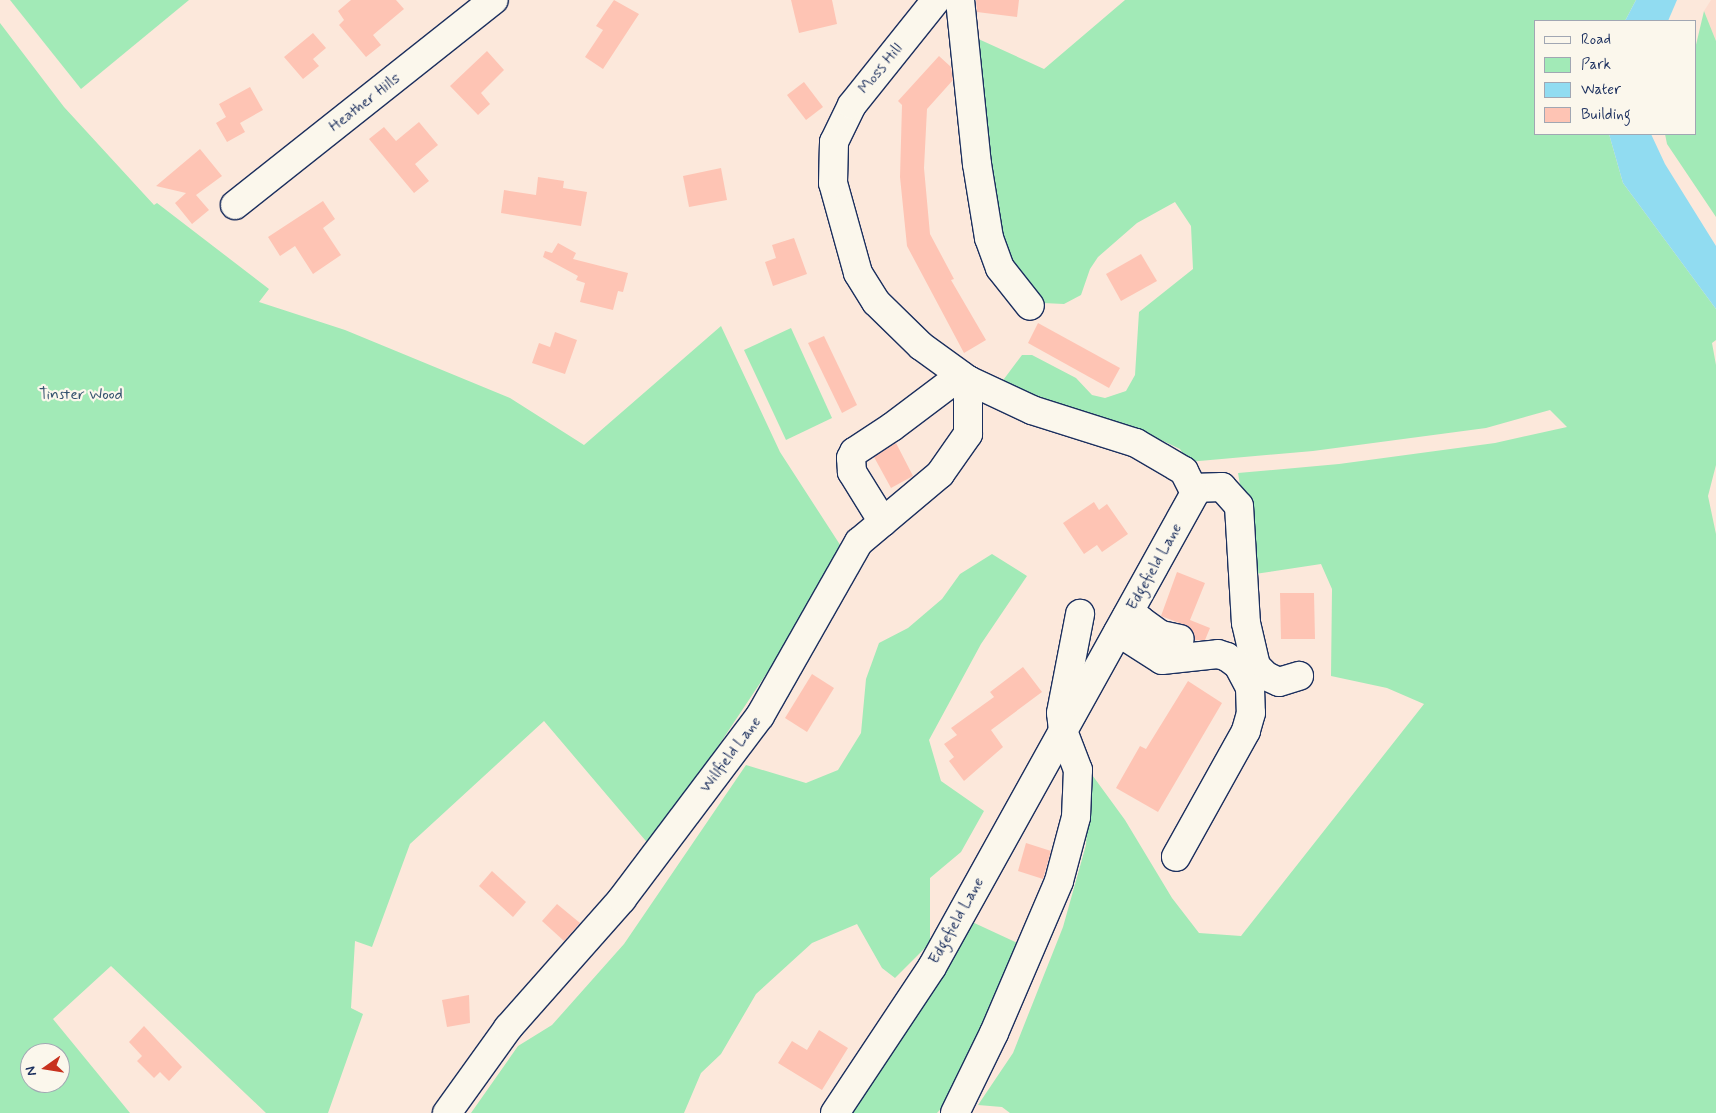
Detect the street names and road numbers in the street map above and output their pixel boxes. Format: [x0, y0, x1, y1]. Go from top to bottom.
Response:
street label: Moss Hill [855, 40, 907, 98]
street label: Heather Hills [325, 69, 405, 137]
street label: Edgefield Lane [1123, 520, 1187, 614]
street label: Willfield Lane [696, 713, 766, 797]
street label: Edgefield Lane [925, 874, 989, 968]

